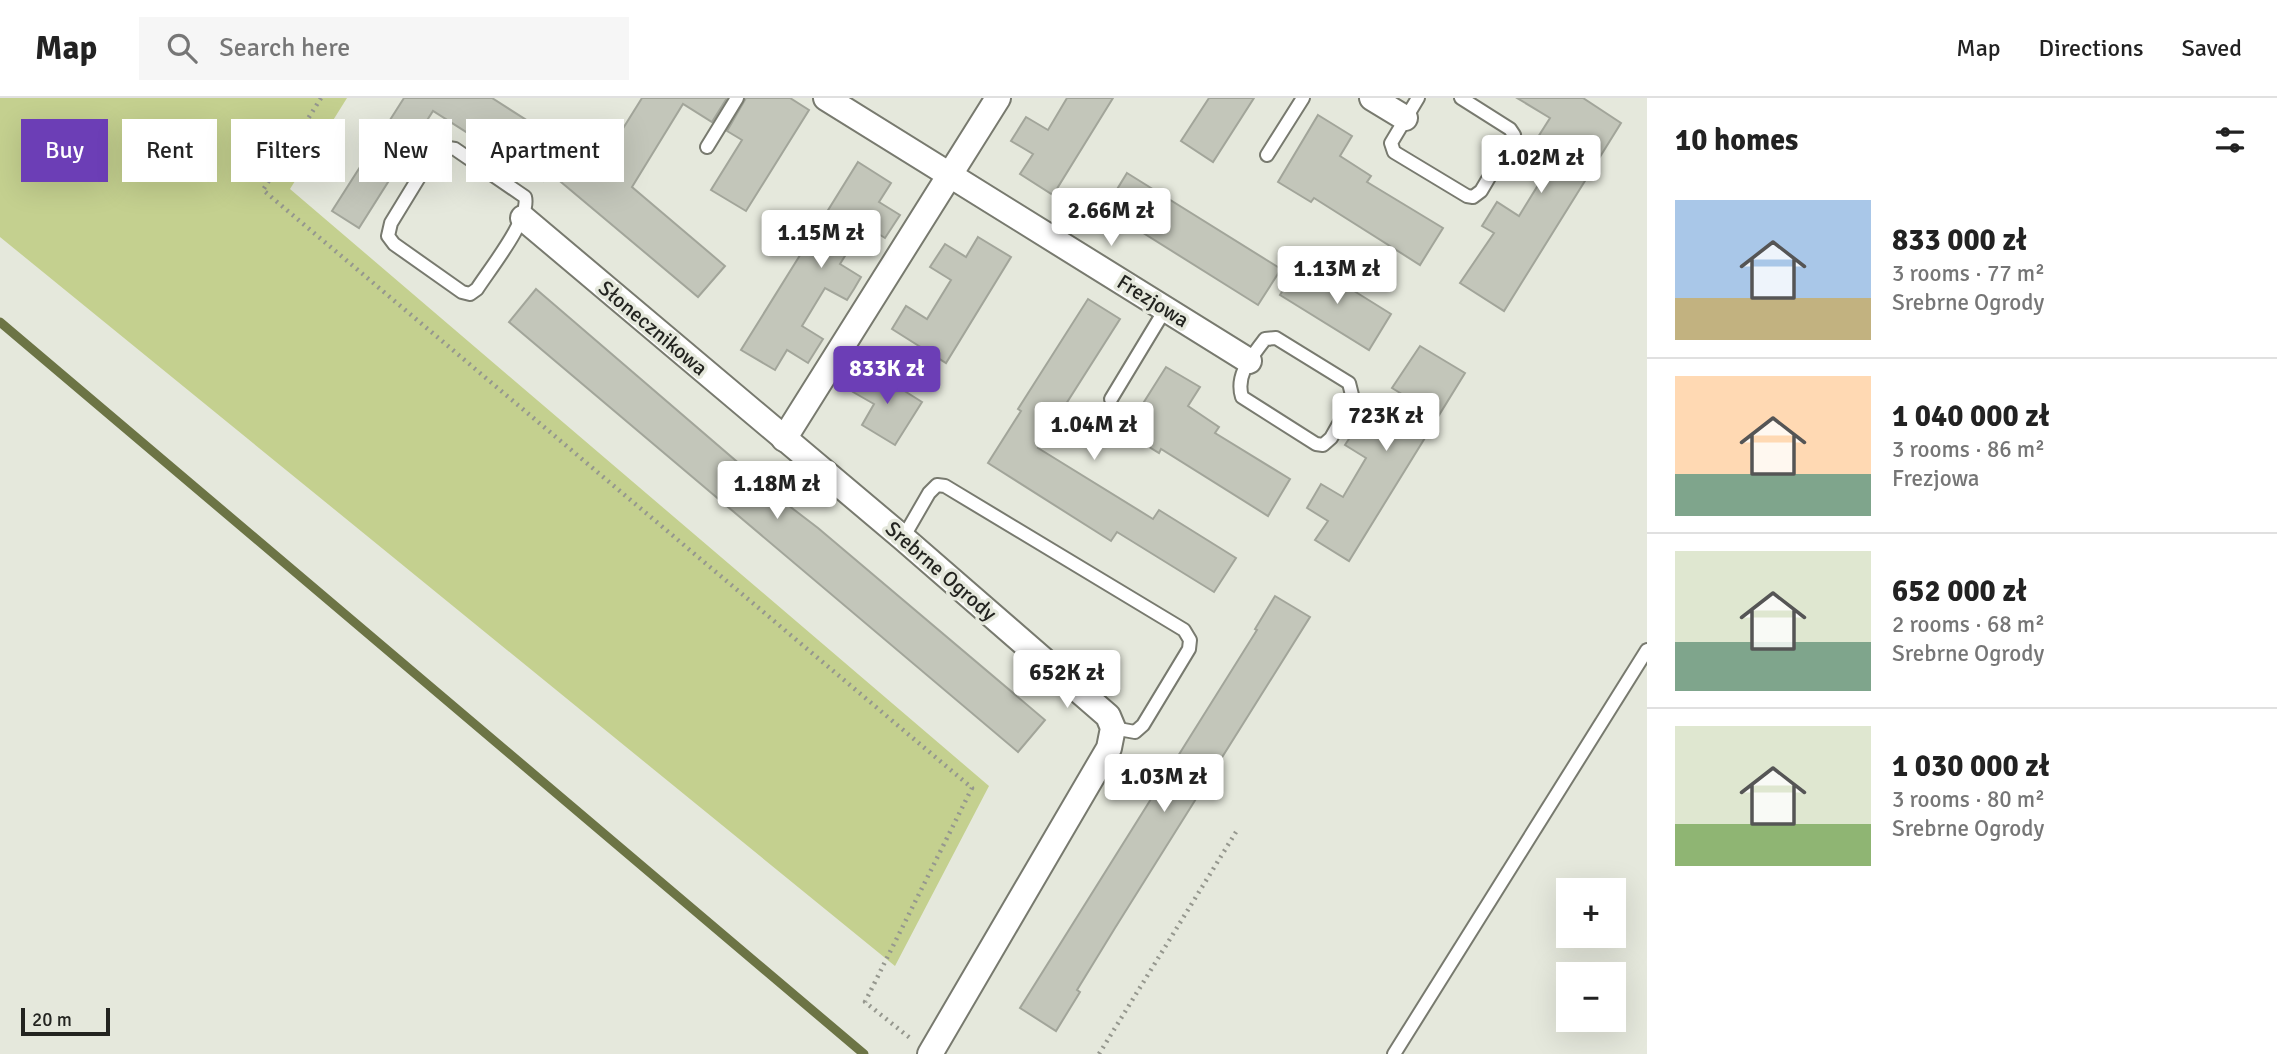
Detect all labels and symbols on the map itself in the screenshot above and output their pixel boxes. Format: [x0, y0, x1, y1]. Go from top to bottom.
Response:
pin: 1.02M zł [1469, 136, 1613, 195]
pin: 2.66M zł [1039, 188, 1183, 248]
pin: 1.15M zł [749, 211, 893, 270]
pin: 1.13M zł [1265, 246, 1409, 306]
street label: Frezjowa [1112, 269, 1194, 333]
street label: Słonecznikowa [593, 275, 713, 381]
pin: 833K zł [822, 346, 952, 406]
pin: 723K zł [1321, 394, 1451, 453]
pin: 1.04M zł [1022, 402, 1166, 462]
pin: 1.18M zł [705, 462, 849, 521]
street label: Srebrne Ogrody [880, 516, 1002, 627]
pin: 652K zł [1002, 650, 1132, 710]
pin: 1.03M zł [1092, 754, 1236, 814]
scale bar [21, 1005, 110, 1037]

